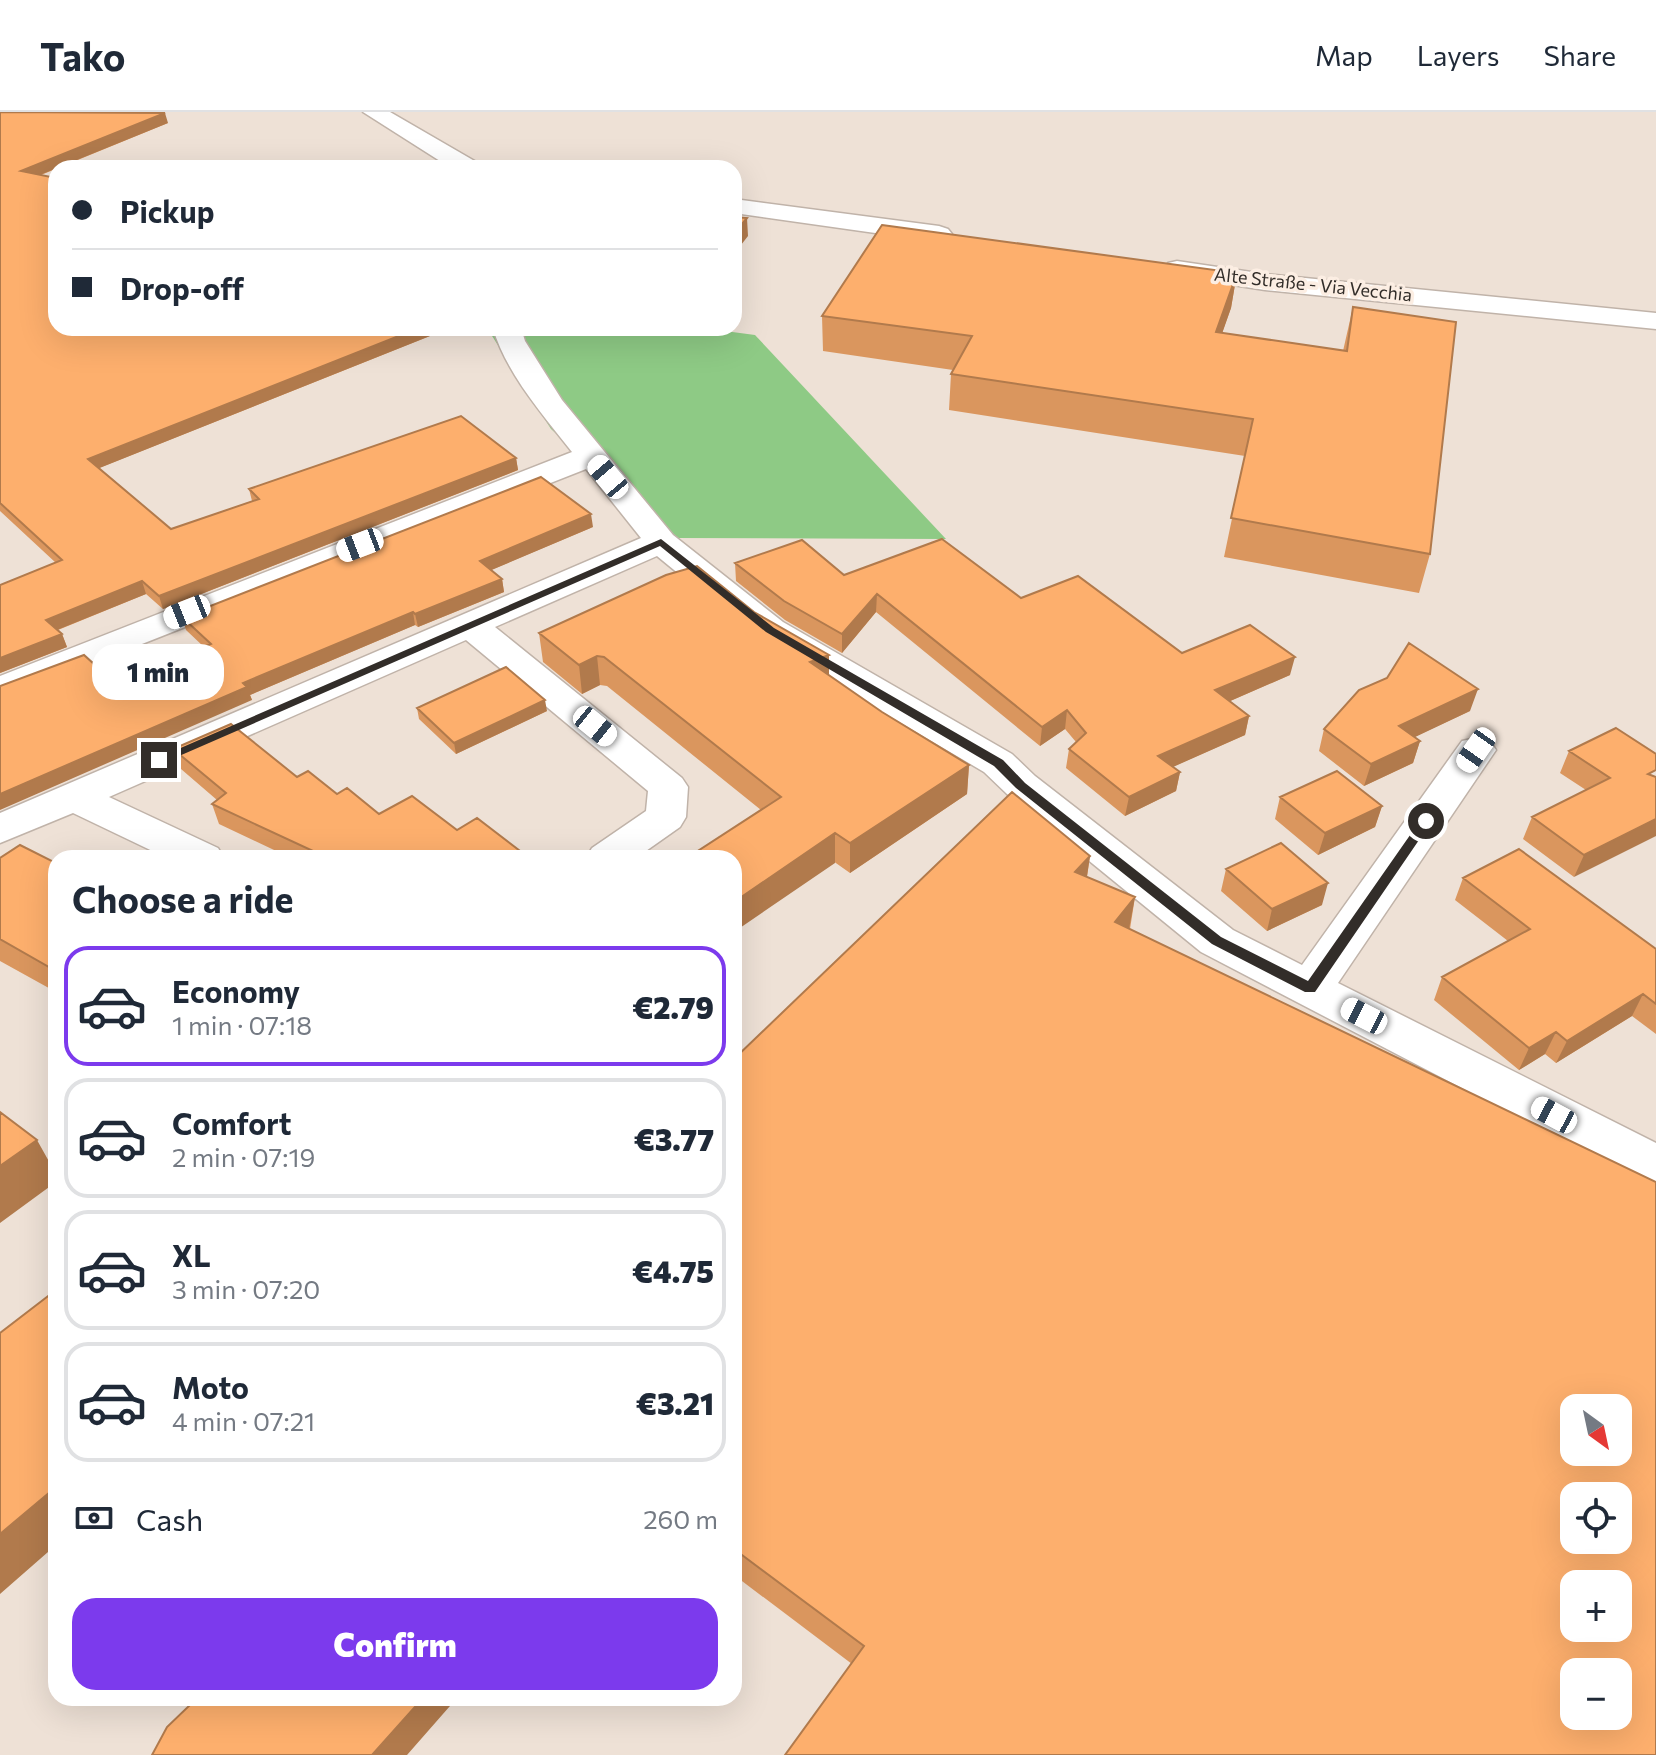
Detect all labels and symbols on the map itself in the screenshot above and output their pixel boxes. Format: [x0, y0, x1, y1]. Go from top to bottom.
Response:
street label: Alte Straße - Via Vecchia [1213, 263, 1413, 305]
car [583, 451, 633, 503]
car [333, 525, 387, 565]
car [160, 592, 214, 632]
callout: 1 min [93, 644, 225, 700]
car [569, 702, 621, 750]
car [1452, 723, 1500, 777]
route end [141, 742, 177, 778]
route start [1408, 803, 1444, 839]
car [1337, 994, 1391, 1038]
car [1527, 1093, 1581, 1137]
north arrow [1560, 1394, 1632, 1466]

